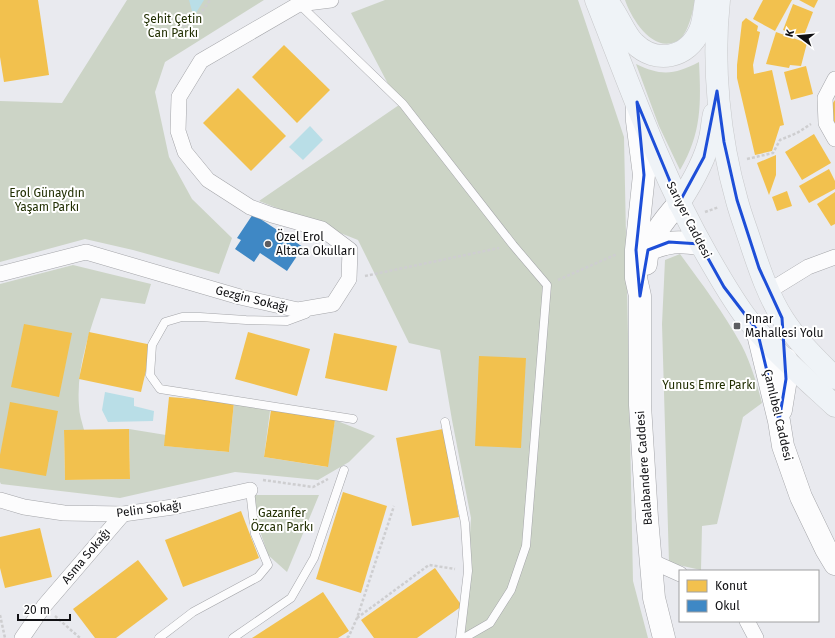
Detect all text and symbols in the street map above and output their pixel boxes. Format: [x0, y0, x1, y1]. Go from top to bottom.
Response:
park label: Şehit Çetin Can Parkı [144, 12, 202, 40]
north arrow [779, 16, 819, 56]
text: K [783, 27, 797, 39]
street label: Sarıyer Caddesi [664, 179, 714, 261]
park label: Erol Günaydın Yaşam Parkı [9, 186, 85, 214]
place label: Özel Erol Altaca Okulları [276, 228, 355, 258]
marker: Özel Erol Altaca Okulları [263, 239, 273, 249]
street label: Gezgin Sokağı [214, 283, 290, 315]
place label: Pınar Mahallesi Yolu [745, 312, 823, 340]
marker: Pınar Mahallesi Yolu [732, 321, 742, 331]
street label: Çamlıbel Caddesi [761, 368, 795, 462]
park label: Yunus Emre Parkı [662, 378, 756, 392]
street label: Balabandere Caddesi [633, 410, 655, 526]
street label: Pelin Sokağı [115, 498, 183, 520]
park label: Gazanfer Özcan Parkı [251, 506, 313, 534]
street label: Asma Sokağı [59, 525, 113, 587]
legend [679, 570, 819, 622]
text: Konut [715, 579, 748, 593]
scale bar [18, 596, 70, 622]
text: Okul [715, 599, 740, 613]
text: 20 m [24, 603, 50, 617]

